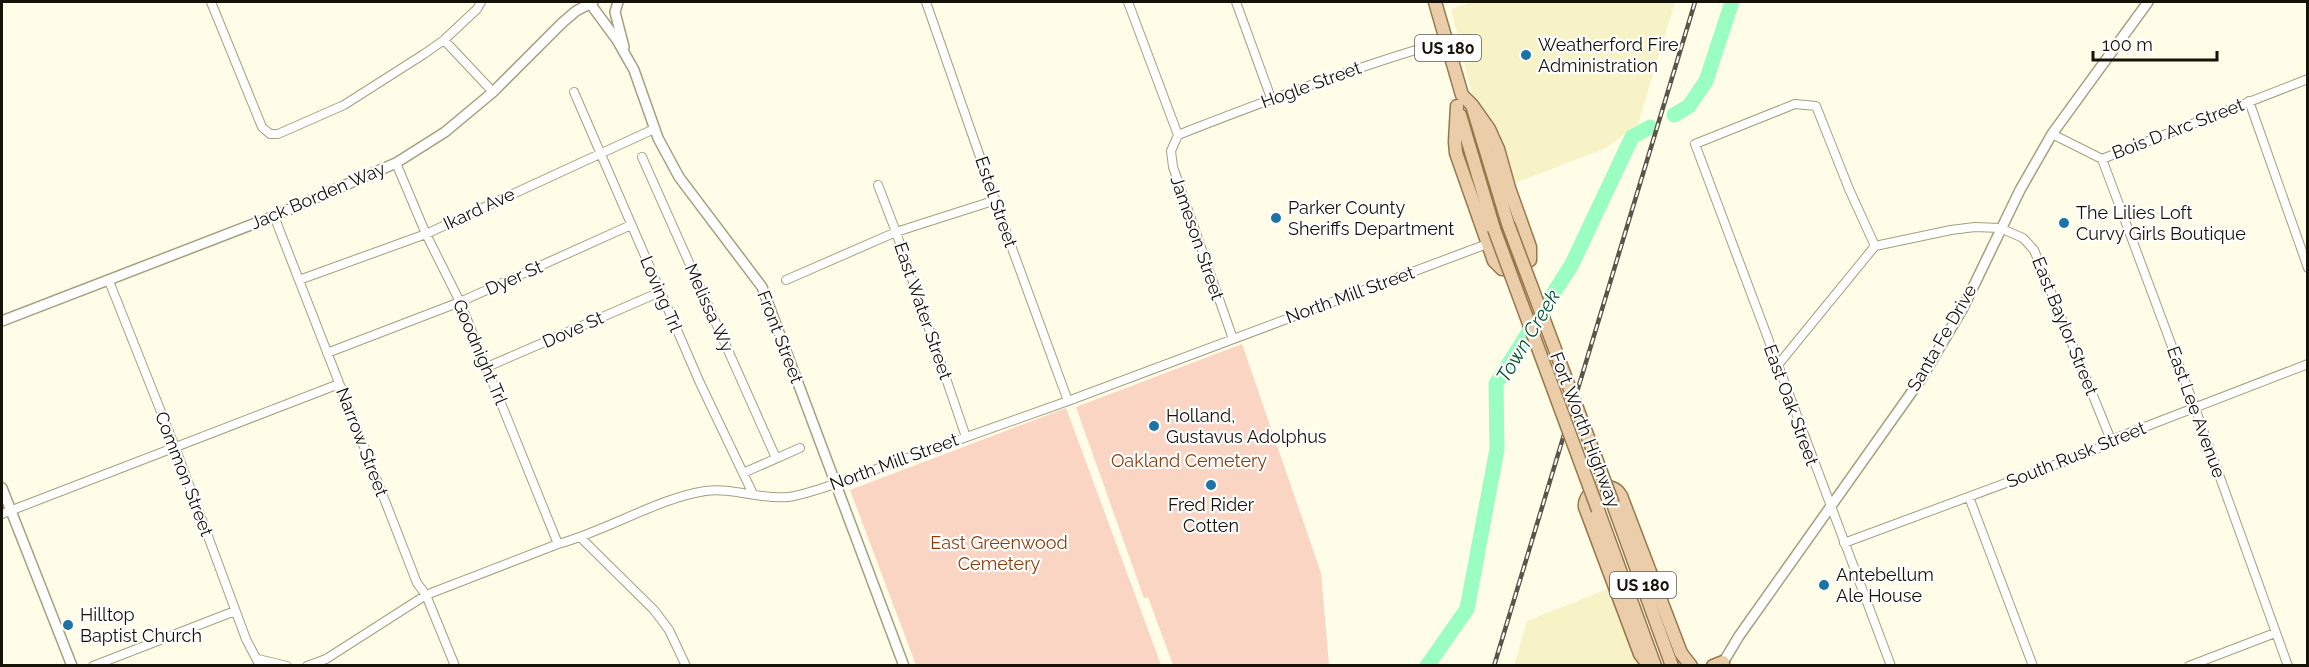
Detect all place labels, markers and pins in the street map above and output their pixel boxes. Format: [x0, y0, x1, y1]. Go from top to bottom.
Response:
place label: Weatherford Fire Administration [1538, 34, 1679, 76]
marker: Weatherford Fire Administration [1519, 48, 1533, 62]
place label: Parker County Sheriffs Department [1288, 197, 1454, 239]
place label: The Lilies Loft Curvy Girls Boutique [2076, 202, 2246, 244]
marker: Parker County Sheriffs Department [1269, 211, 1283, 225]
marker: The Lilies Loft Curvy Girls Boutique [2057, 216, 2071, 230]
place label: Holland, Gustavus Adolphus [1166, 405, 1327, 447]
marker: Holland, Gustavus Adolphus [1147, 419, 1161, 433]
marker: Fred Rider Cotten [1204, 478, 1218, 492]
place label: Fred Rider Cotten [1168, 494, 1255, 536]
place label: Antebellum Ale House [1836, 564, 1934, 606]
marker: Antebellum Ale House [1817, 578, 1831, 592]
place label: Hilltop Baptist Church [80, 604, 202, 646]
marker: Hilltop Baptist Church [61, 618, 75, 632]

